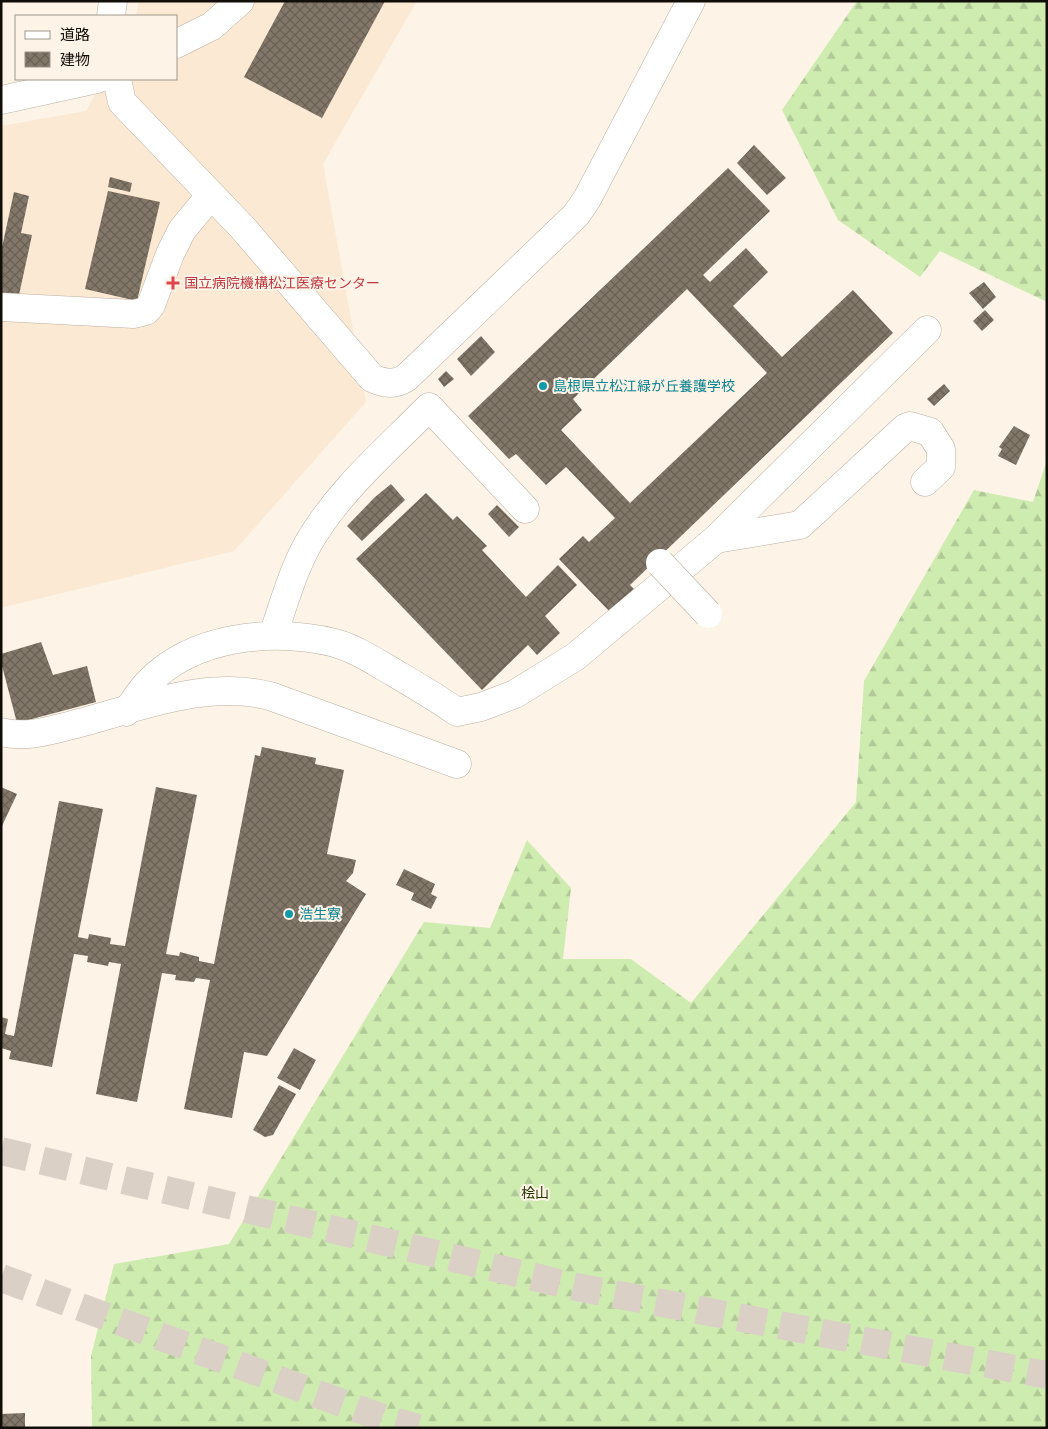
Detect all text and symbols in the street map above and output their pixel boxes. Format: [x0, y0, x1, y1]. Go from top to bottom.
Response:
legend [15, 15, 178, 80]
text: 道路 [60, 25, 90, 44]
text: 建物 [60, 50, 90, 69]
place label: 国立病院機構松江医療センター [184, 274, 380, 292]
marker: 国立病院機構松江医療センター [166, 276, 180, 290]
place label: 島根県立松江緑が丘養護学校 [553, 377, 735, 395]
marker: 島根県立松江緑が丘養護学校 [537, 380, 549, 392]
place label: 浩生寮 [299, 905, 341, 923]
marker: 浩生寮 [283, 908, 295, 920]
park label: 桧山 [521, 1184, 549, 1202]

